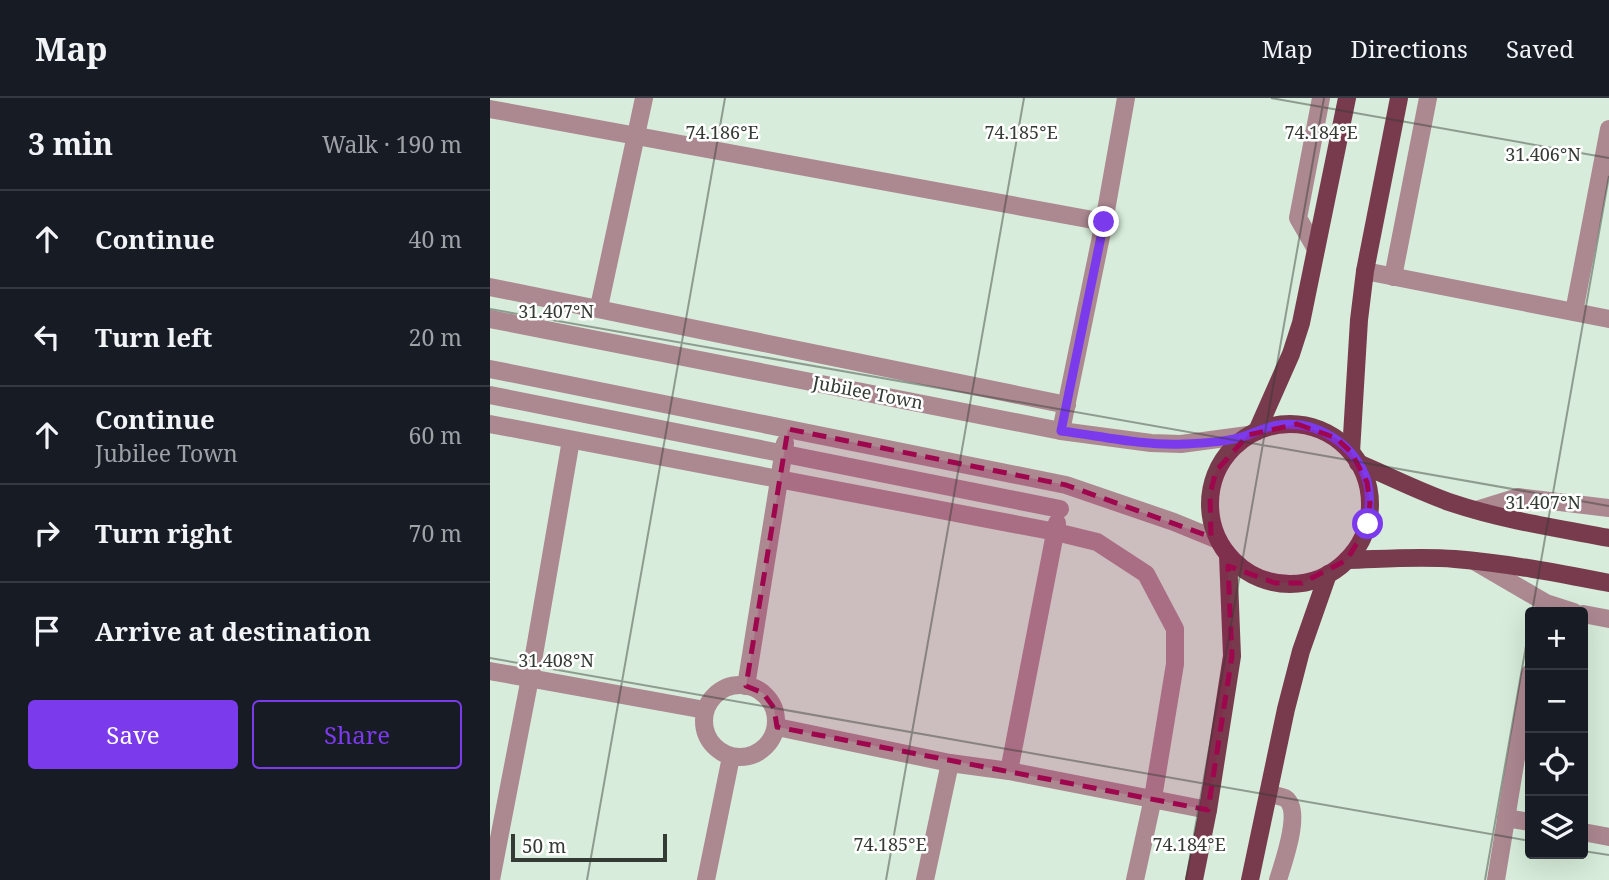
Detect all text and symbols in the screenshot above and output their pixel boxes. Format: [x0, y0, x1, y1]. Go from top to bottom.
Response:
text: Map [35, 26, 108, 71]
text: Map [1262, 32, 1313, 65]
text: Directions [1351, 32, 1468, 65]
text: Saved [1506, 32, 1574, 65]
text: 74.186°E [685, 120, 759, 144]
text: 74.185°E [984, 120, 1058, 144]
text: 74.184°E [1284, 120, 1358, 144]
text: 3 min [28, 123, 113, 164]
text: Walk · 190 m [322, 128, 462, 160]
text: 31.406°N [1505, 142, 1581, 166]
route end [1088, 206, 1119, 237]
icon: ahead [28, 220, 66, 258]
text: Continue [95, 221, 215, 257]
text: 40 m [409, 223, 462, 255]
text: 31.407°N [518, 299, 594, 323]
icon: left [28, 318, 66, 356]
text: Turn left [95, 319, 212, 355]
text: 20 m [409, 321, 462, 353]
street label: Jubilee Town [810, 369, 926, 415]
text: Continue [95, 401, 215, 437]
icon: ahead [28, 416, 66, 454]
text: 60 m [409, 419, 462, 451]
text: Jubilee Town [95, 437, 238, 469]
text: 31.407°N [1505, 490, 1581, 514]
route start [1352, 508, 1383, 539]
icon: right [28, 514, 66, 552]
text: Turn right [95, 515, 232, 551]
text: 70 m [409, 517, 462, 549]
map controls [1525, 607, 1588, 859]
button: + [1525, 607, 1588, 670]
icon: arrive [28, 612, 66, 650]
text: Arrive at destination [95, 613, 371, 649]
text: 31.408°N [518, 648, 594, 672]
button: − [1525, 670, 1588, 733]
button: Save [28, 700, 238, 769]
button: Share [252, 700, 462, 769]
button: locate [1525, 733, 1588, 796]
button: layers [1525, 796, 1588, 859]
scale bar [511, 831, 667, 863]
text: 74.185°E [853, 832, 927, 856]
text: 74.184°E [1152, 832, 1226, 856]
text: 50 m [522, 833, 566, 859]

